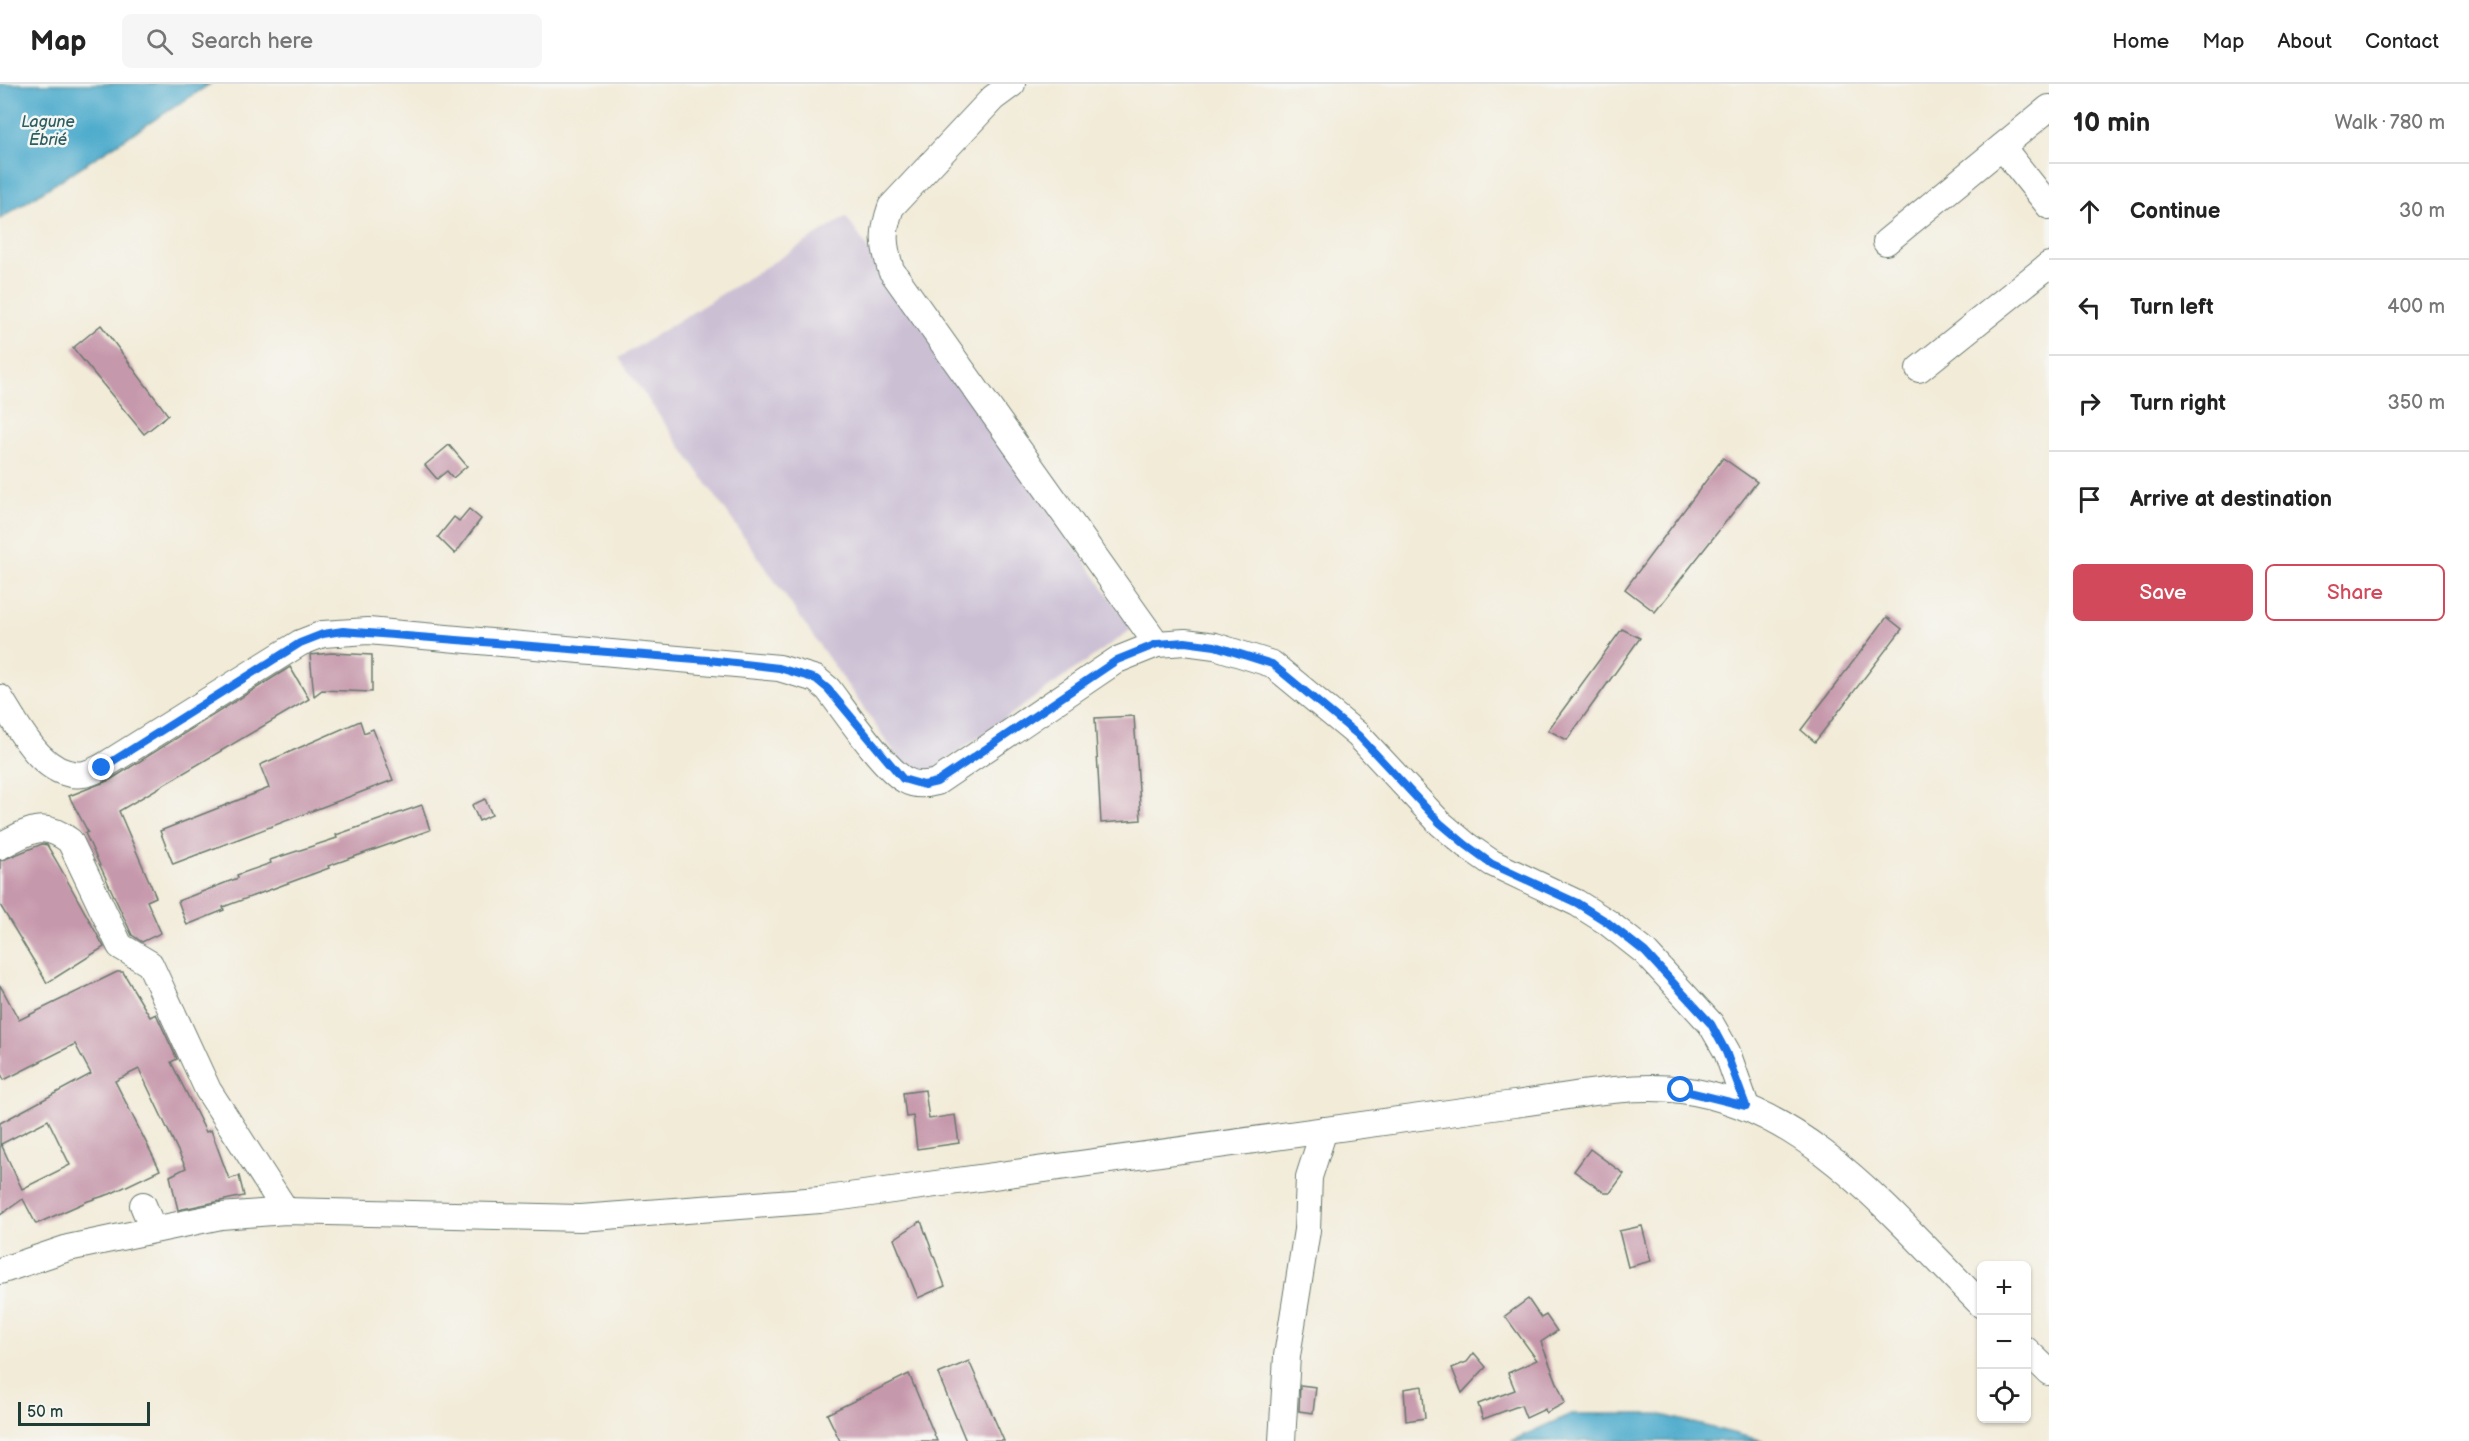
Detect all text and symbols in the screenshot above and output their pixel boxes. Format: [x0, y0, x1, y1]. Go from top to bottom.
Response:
search box [122, 14, 542, 68]
text: Map [30, 25, 86, 58]
icon: search [143, 25, 176, 58]
text: Search here [191, 28, 313, 55]
text: Home [2112, 29, 2169, 54]
text: Map [2202, 29, 2244, 54]
text: About [2277, 29, 2332, 54]
text: Contact [2365, 29, 2439, 54]
text: 10 min [2073, 108, 2150, 139]
text: Walk · 780 m [2335, 111, 2445, 135]
water label: Lagune Ébrié [21, 113, 75, 150]
icon: ahead [2073, 195, 2106, 228]
text: Continue [2130, 198, 2220, 225]
text: 30 m [2399, 199, 2445, 223]
icon: left [2073, 291, 2106, 324]
text: Turn left [2130, 294, 2214, 321]
text: 400 m [2387, 295, 2445, 319]
icon: right [2073, 387, 2106, 420]
text: Turn right [2130, 390, 2226, 417]
text: 350 m [2388, 391, 2445, 415]
icon: arrive [2073, 483, 2106, 516]
text: Arrive at destination [2130, 486, 2332, 513]
button: Save [2073, 564, 2253, 621]
button: Share [2265, 564, 2445, 621]
route end [88, 754, 114, 780]
route start [1667, 1076, 1693, 1102]
map controls [1977, 1261, 2031, 1423]
button: + [1977, 1261, 2031, 1315]
button: − [1977, 1315, 2031, 1369]
button: locate [1977, 1369, 2031, 1423]
scale bar [18, 1399, 150, 1426]
text: 50 m [27, 1403, 63, 1422]

